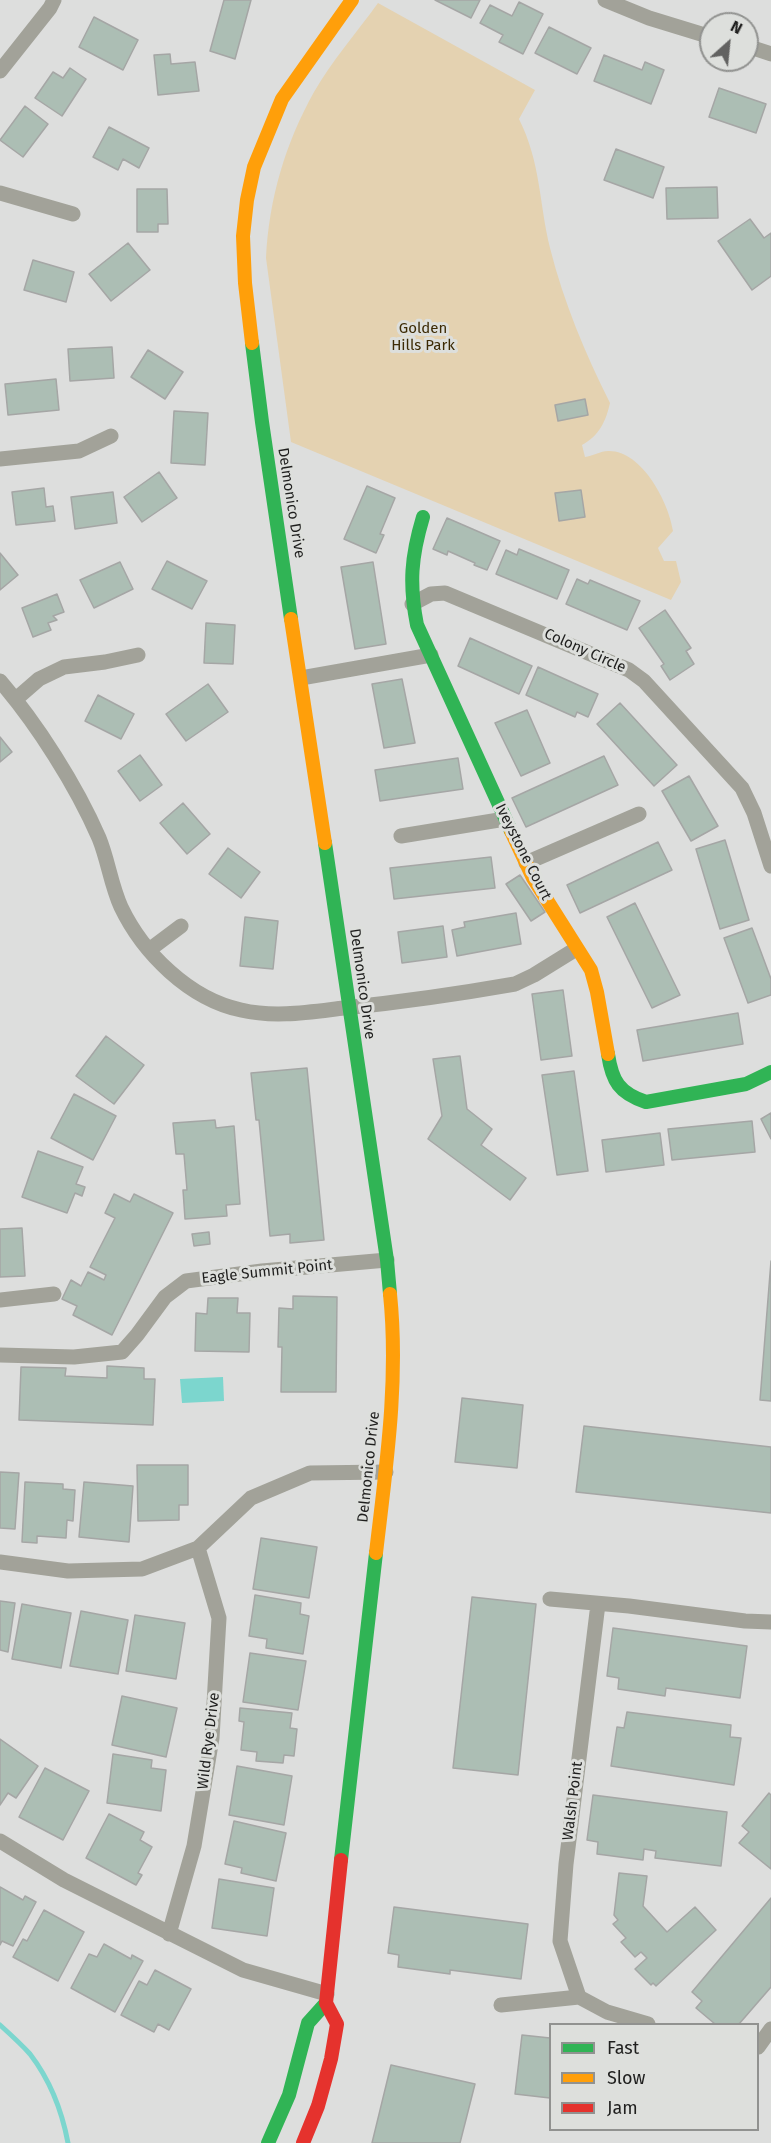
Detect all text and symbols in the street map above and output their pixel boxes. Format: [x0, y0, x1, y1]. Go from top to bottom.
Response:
north arrow [699, 12, 759, 72]
text: N [727, 16, 746, 38]
park label: Golden Hills Park [391, 320, 455, 355]
street label: Delmonico Drive [273, 446, 309, 560]
street label: Colony Circle [541, 625, 629, 677]
street label: Iveystone Court [491, 801, 555, 903]
street label: Delmonico Drive [345, 927, 379, 1041]
street label: Eagle Summit Point [201, 1256, 333, 1288]
street label: Delmonico Drive [354, 1411, 384, 1523]
street label: Wild Rye Drive [194, 1691, 224, 1791]
street label: Walsh Point [559, 1760, 587, 1842]
legend [549, 2023, 759, 2131]
text: Fast [607, 2037, 639, 2059]
text: Slow [607, 2067, 645, 2089]
text: Jam [607, 2097, 638, 2119]

